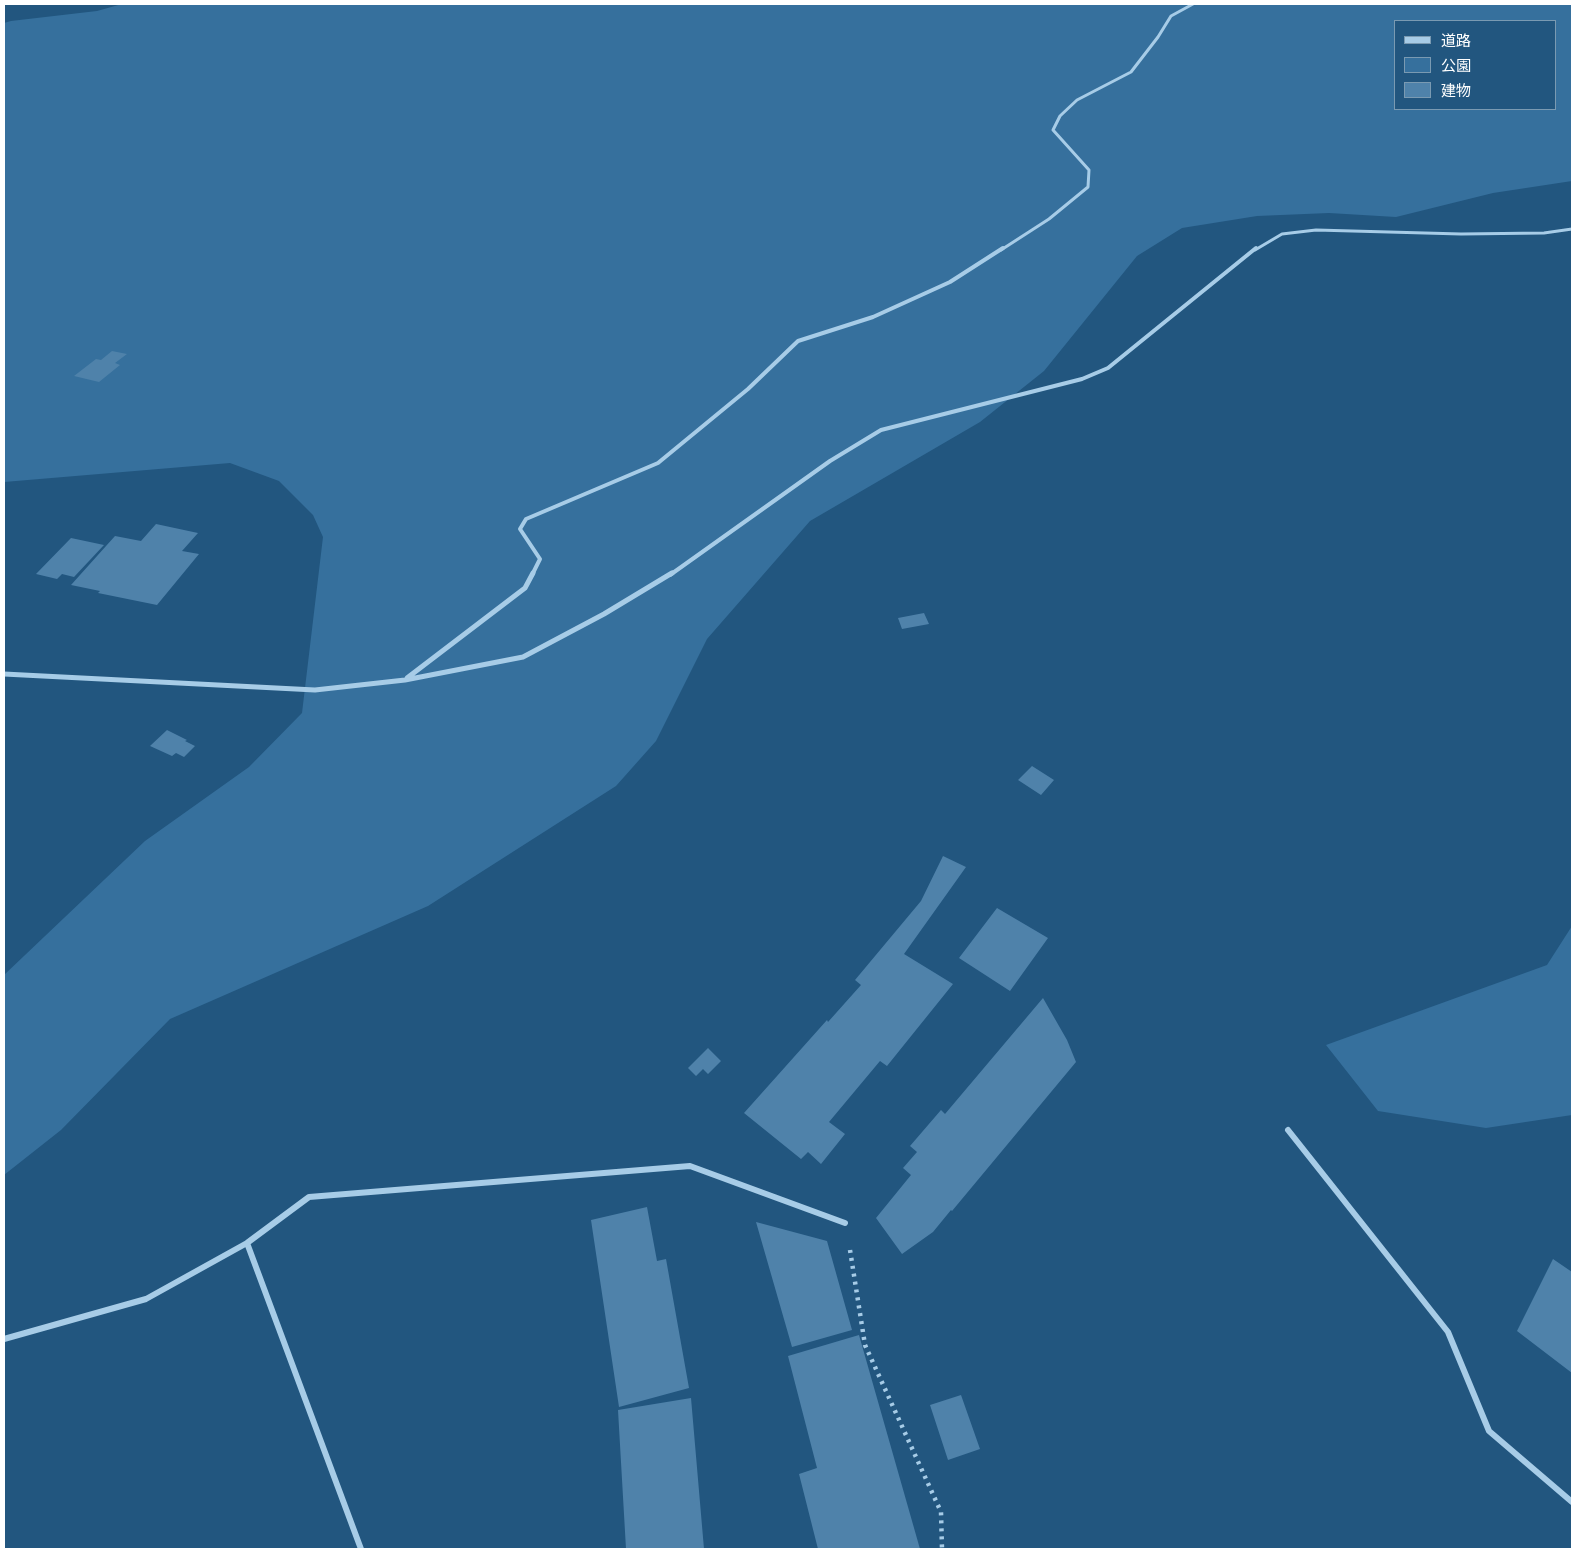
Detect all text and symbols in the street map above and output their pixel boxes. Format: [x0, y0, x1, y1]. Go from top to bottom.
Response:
legend [1394, 20, 1556, 110]
text: 道路 [1441, 32, 1471, 49]
text: 公園 [1441, 57, 1471, 74]
text: 建物 [1441, 82, 1471, 99]

